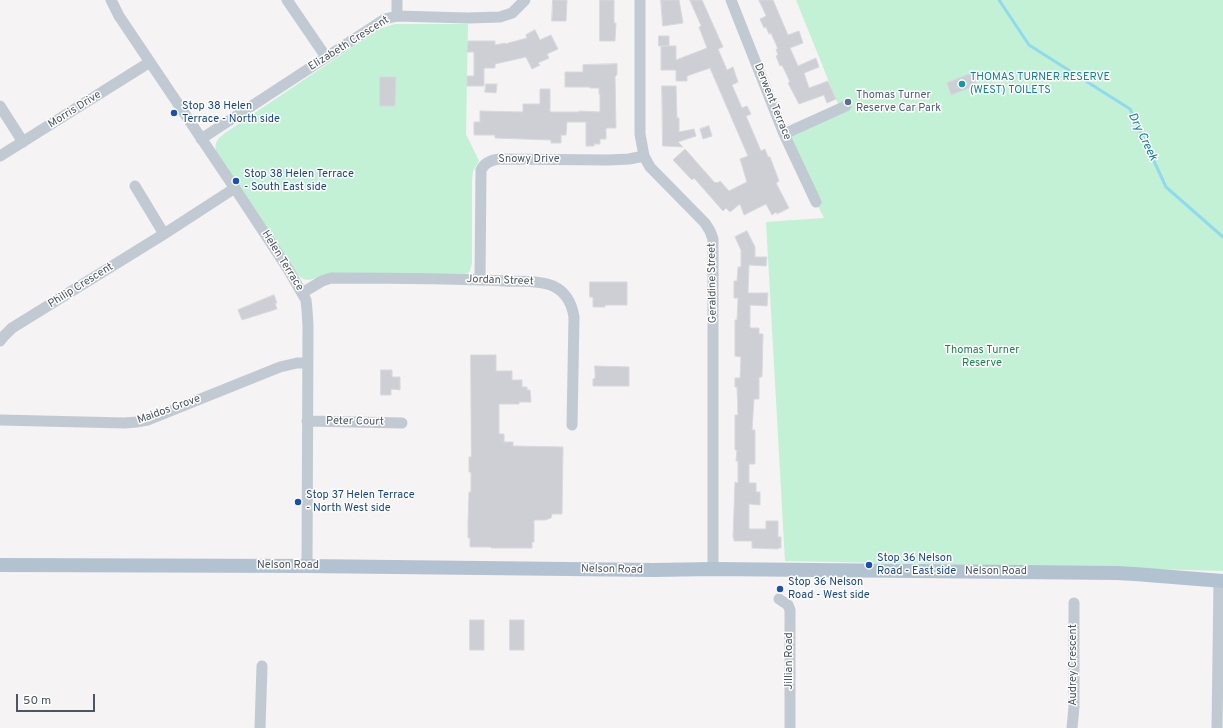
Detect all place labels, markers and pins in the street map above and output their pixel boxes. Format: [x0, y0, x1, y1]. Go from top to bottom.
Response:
place label: THOMAS TURNER RESERVE (WEST) TOILETS [970, 71, 1110, 97]
marker: THOMAS TURNER RESERVE (WEST) TOILETS [957, 79, 967, 89]
place label: Thomas Turner Reserve Car Park [856, 89, 941, 115]
marker: Thomas Turner Reserve Car Park [843, 97, 853, 107]
place label: Stop 38 Helen Terrace - North side [182, 100, 280, 126]
marker: Stop 38 Helen Terrace - North side [169, 108, 179, 118]
place label: Stop 38 Helen Terrace - South East side [244, 168, 354, 194]
marker: Stop 38 Helen Terrace - South East side [231, 176, 241, 186]
place label: Stop 37 Helen Terrace - North West side [306, 489, 415, 515]
marker: Stop 37 Helen Terrace - North West side [293, 497, 303, 507]
place label: Stop 36 Nelson Road - East side [877, 552, 956, 578]
marker: Stop 36 Nelson Road - East side [864, 560, 874, 570]
place label: Stop 36 Nelson Road - West side [788, 576, 870, 602]
marker: Stop 36 Nelson Road - West side [775, 584, 785, 594]

